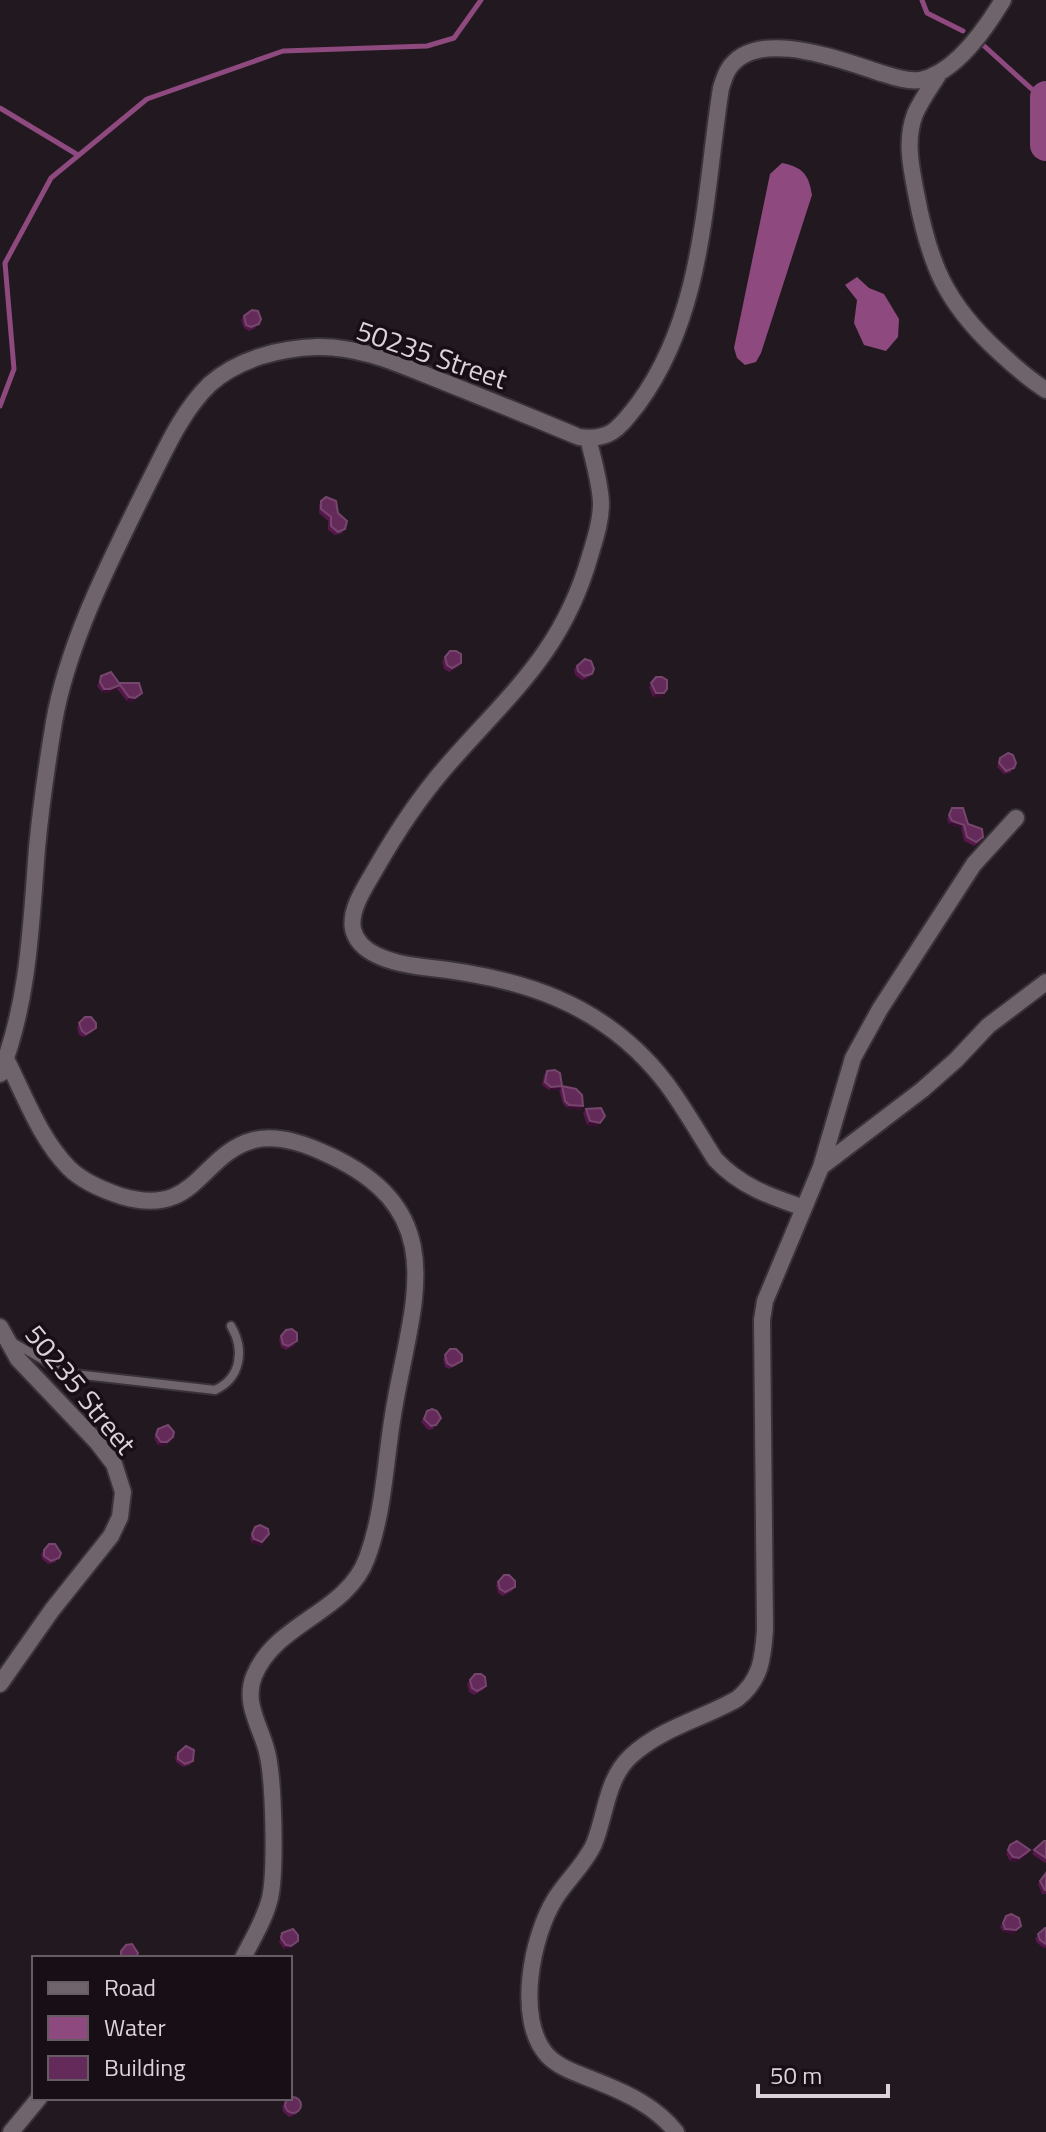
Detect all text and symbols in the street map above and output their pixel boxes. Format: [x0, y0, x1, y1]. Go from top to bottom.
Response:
street label: 50235 Street [351, 308, 513, 400]
street label: 50235 Street [15, 1315, 147, 1464]
legend [32, 1956, 292, 2100]
text: Road [104, 1969, 156, 2005]
text: Water [104, 2009, 166, 2045]
scale bar [758, 2048, 888, 2098]
text: Building [104, 2049, 186, 2085]
text: 50 m [770, 2057, 822, 2093]

